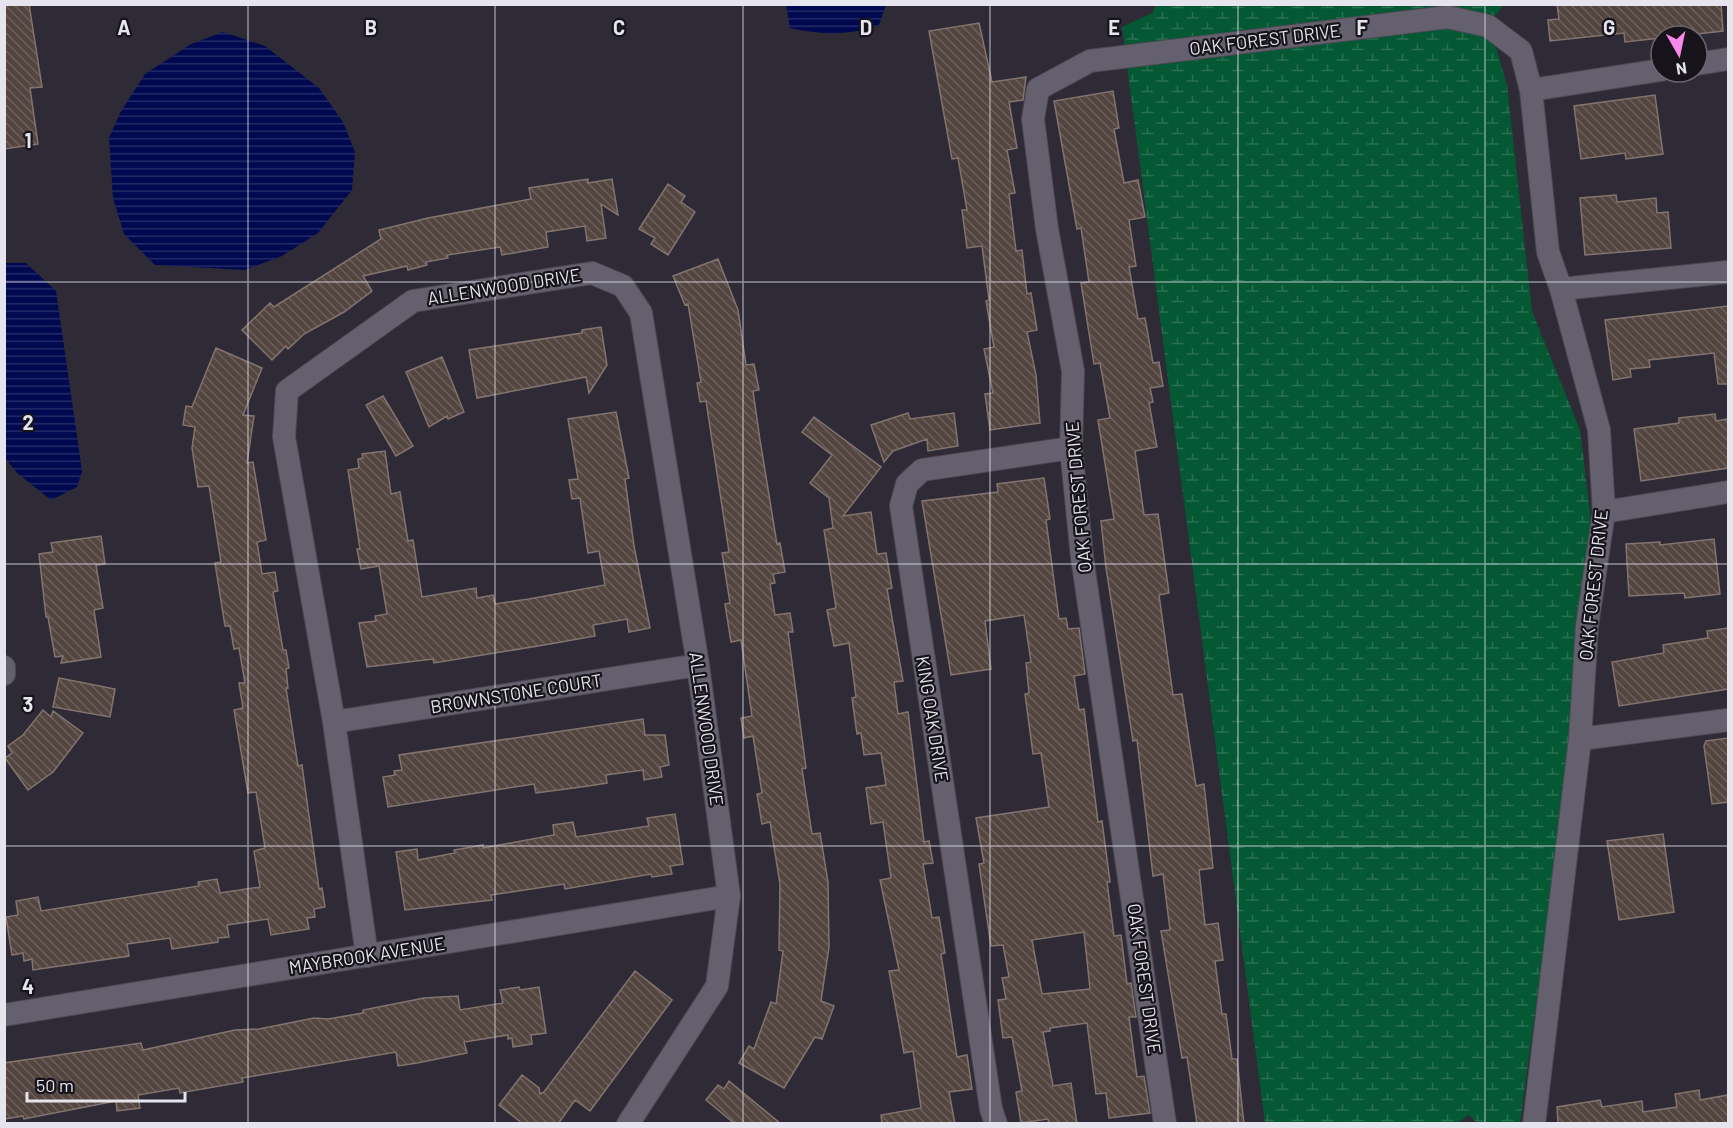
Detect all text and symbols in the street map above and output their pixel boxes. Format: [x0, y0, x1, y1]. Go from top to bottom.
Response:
text: A [117, 15, 131, 39]
text: B [365, 15, 377, 39]
text: C [613, 15, 625, 39]
text: D [860, 15, 872, 39]
text: E [1108, 15, 1120, 39]
text: F [1356, 15, 1368, 39]
text: G [1603, 15, 1615, 39]
street label: OAK FOREST DRIVE [1188, 19, 1342, 59]
north arrow [1649, 24, 1709, 84]
text: N [1675, 59, 1688, 80]
text: 1 [24, 128, 32, 152]
street label: ALLENWOOD DRIVE [426, 263, 582, 309]
text: 2 [22, 410, 34, 434]
street label: OAK FOREST DRIVE [1060, 420, 1096, 574]
street label: OAK FOREST DRIVE [1574, 508, 1612, 662]
street label: ALLENWOOD DRIVE [685, 651, 729, 807]
street label: KING OAK DRIVE [912, 654, 954, 783]
street label: BROWNSTONE COURT [429, 669, 603, 717]
text: 3 [23, 692, 33, 716]
street label: OAK FOREST DRIVE [1124, 902, 1166, 1056]
street label: MAYBROOK AVENUE [287, 932, 446, 978]
text: 4 [22, 974, 34, 998]
scale bar [27, 1065, 184, 1103]
text: 50 m [36, 1074, 74, 1096]

